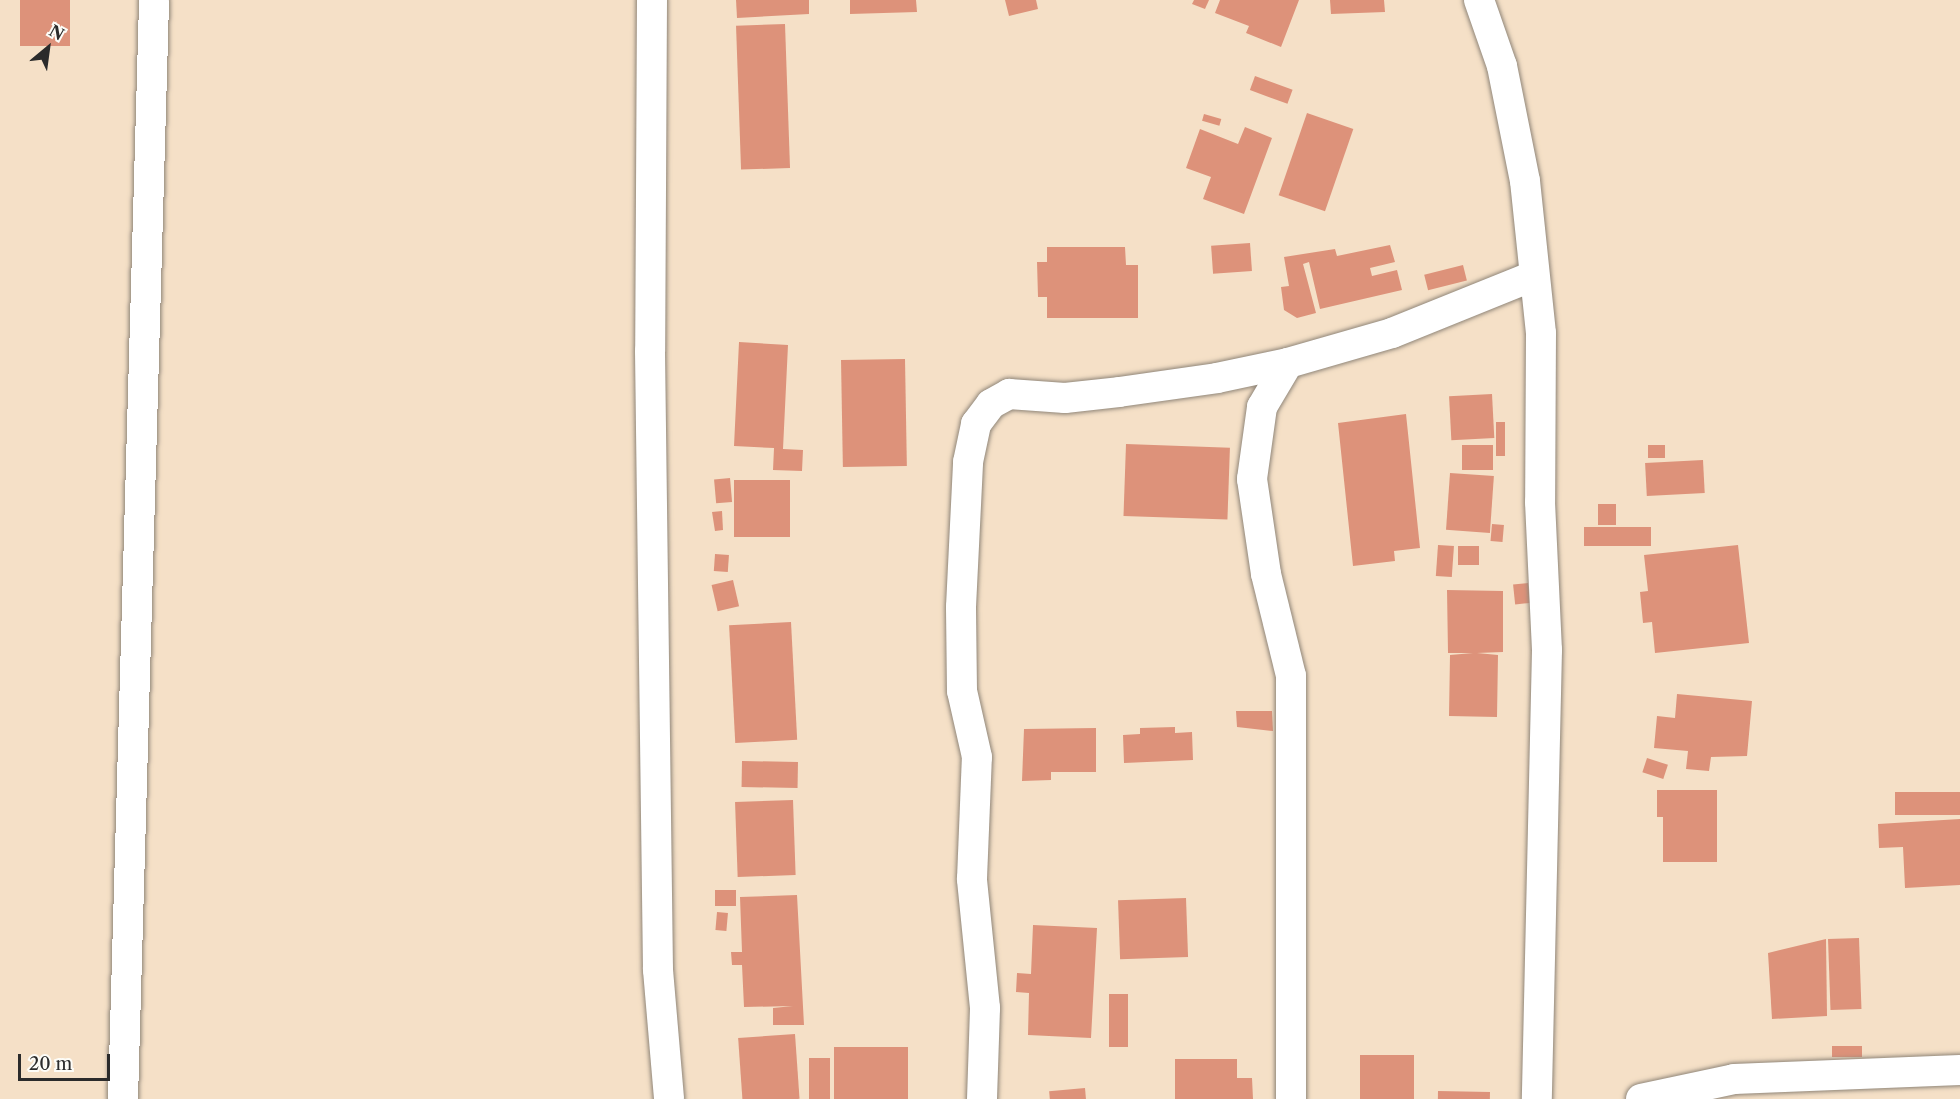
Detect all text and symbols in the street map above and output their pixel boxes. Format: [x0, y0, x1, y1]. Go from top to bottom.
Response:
north arrow [18, 18, 78, 78]
text: N [46, 20, 68, 44]
scale bar [21, 1042, 112, 1080]
text: 20 m [29, 1053, 72, 1075]

